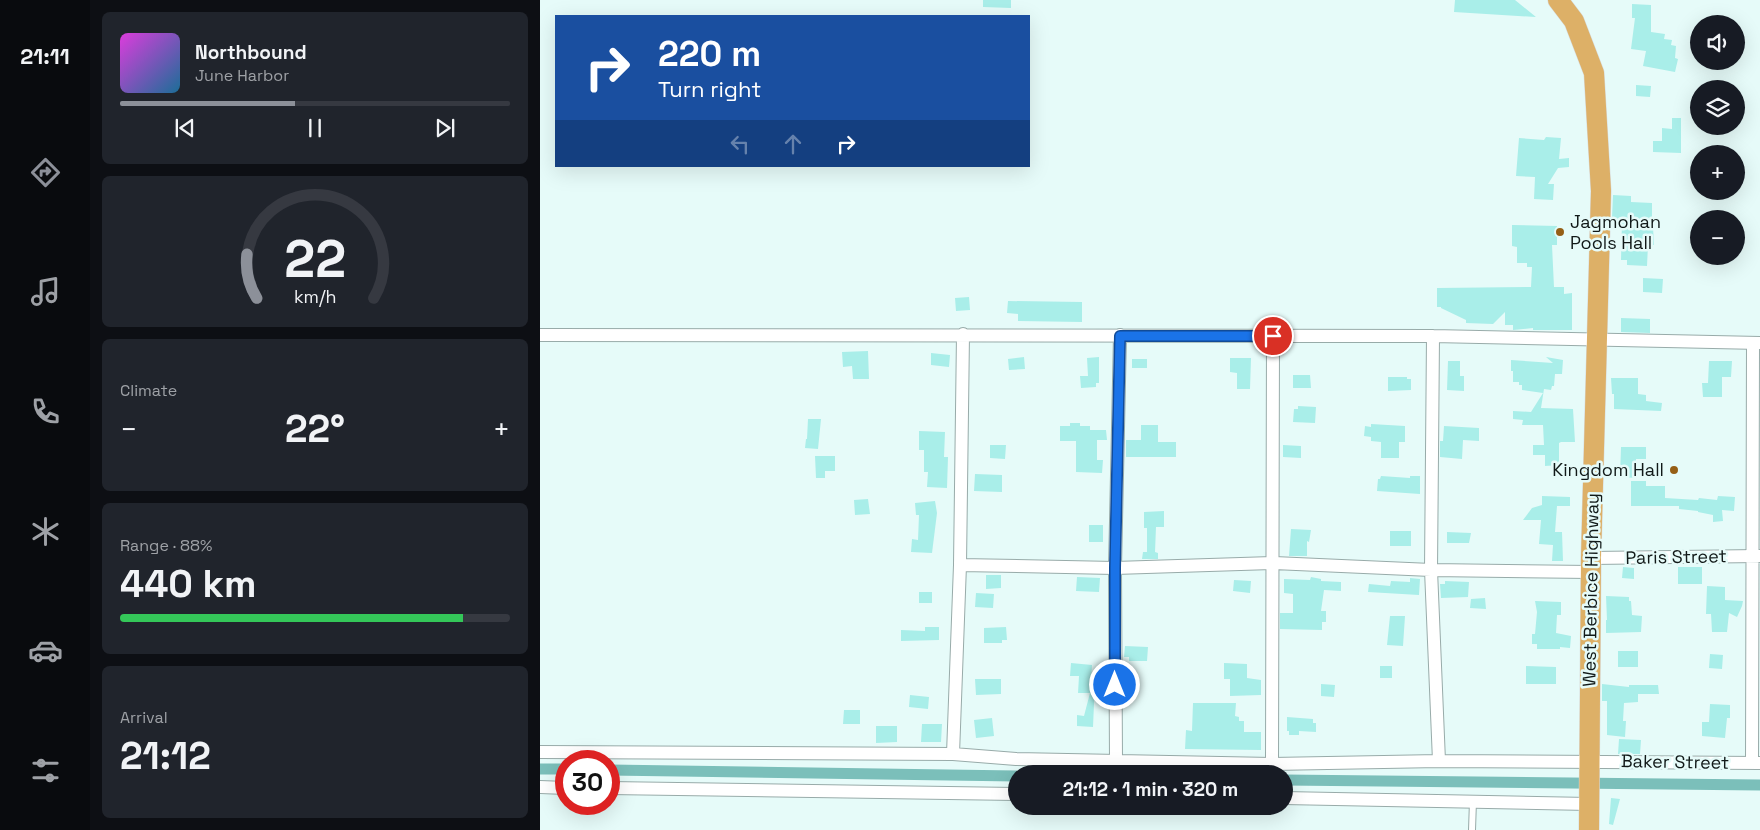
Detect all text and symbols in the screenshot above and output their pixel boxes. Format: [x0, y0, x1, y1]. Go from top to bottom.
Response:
map controls [1690, 15, 1745, 265]
button: sound [1690, 15, 1745, 70]
text: 220 m [658, 32, 761, 76]
icon: right [575, 35, 640, 100]
text: Northbound [195, 40, 307, 65]
text: 21:11 [20, 42, 70, 70]
text: June Harbor [195, 65, 289, 86]
text: Turn right [658, 75, 761, 103]
button: layers [1690, 80, 1745, 135]
icon: previous [171, 114, 199, 142]
icon: pause [301, 114, 329, 142]
icon: next [431, 114, 459, 142]
icon: left [726, 130, 754, 158]
icon: ahead [779, 130, 807, 158]
icon: right [832, 130, 860, 158]
button: + [1690, 145, 1745, 200]
icon: directions [28, 155, 63, 190]
place label: Jagmohan Pools Hall [1570, 210, 1661, 254]
button: − [1690, 210, 1745, 265]
text: 22 [284, 226, 346, 292]
marker: Jagmohan Pools Hall [1554, 226, 1566, 238]
icon: music [28, 274, 63, 309]
text: km/h [294, 285, 336, 308]
pin [1252, 315, 1294, 357]
icon: arrive [1259, 322, 1287, 350]
text: Climate [120, 380, 177, 401]
icon: phone [28, 394, 63, 429]
text: 22° [285, 405, 345, 453]
text: − [120, 411, 137, 447]
text: + [493, 411, 510, 447]
place label: Kingdom Hall [1552, 458, 1664, 481]
marker: Kingdom Hall [1668, 464, 1680, 476]
street label: West Berbice Highway [1577, 493, 1604, 687]
icon: climate [28, 514, 63, 549]
text: Range · 88% [120, 535, 212, 556]
street label: Paris Street [1625, 544, 1727, 569]
text: 440 km [120, 560, 257, 608]
icon: car [28, 633, 63, 668]
position arrow [1088, 658, 1140, 710]
text: Arrival [120, 707, 168, 728]
text: 21:12 [120, 732, 211, 780]
street label: Baker Street [1621, 749, 1729, 774]
speed limit sign: 30 [555, 750, 620, 815]
icon: filters [28, 753, 63, 788]
text: 21:12 · 1 min · 320 m [1063, 777, 1238, 802]

